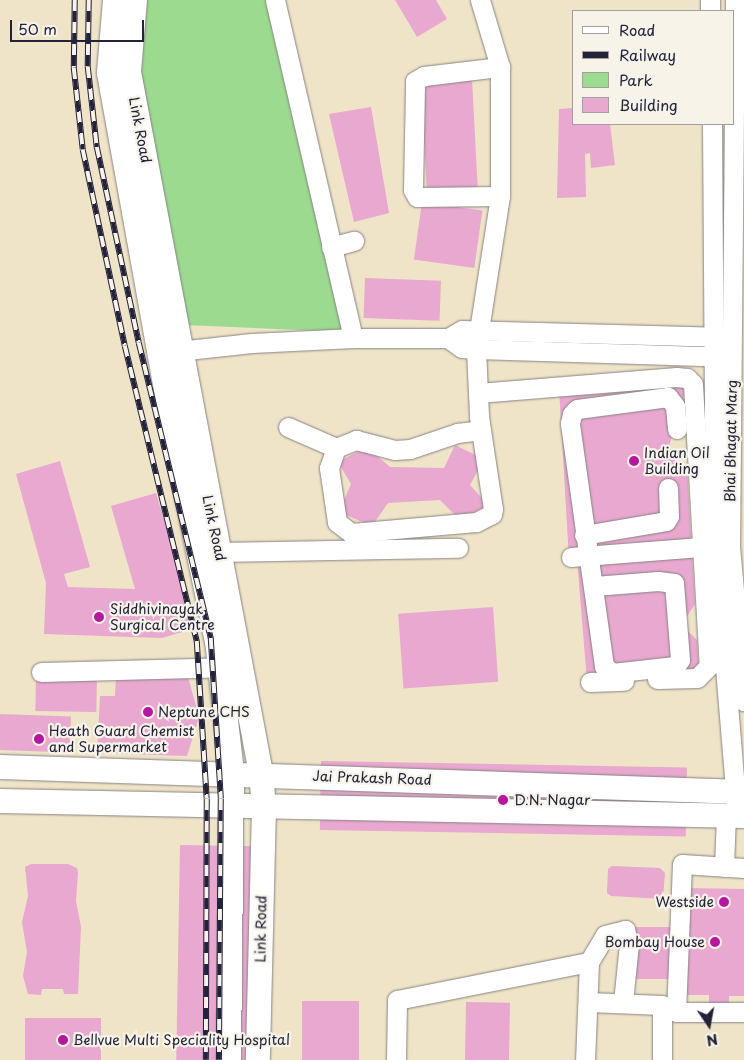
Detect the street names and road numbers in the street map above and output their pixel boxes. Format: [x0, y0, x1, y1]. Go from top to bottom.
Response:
street label: Link Road [125, 95, 155, 165]
street label: Bhai Bhagat Marg [722, 379, 740, 503]
street label: Link Road [199, 493, 229, 563]
street label: Jai Prakash Road [312, 768, 432, 788]
street label: Link Road [252, 895, 270, 963]

